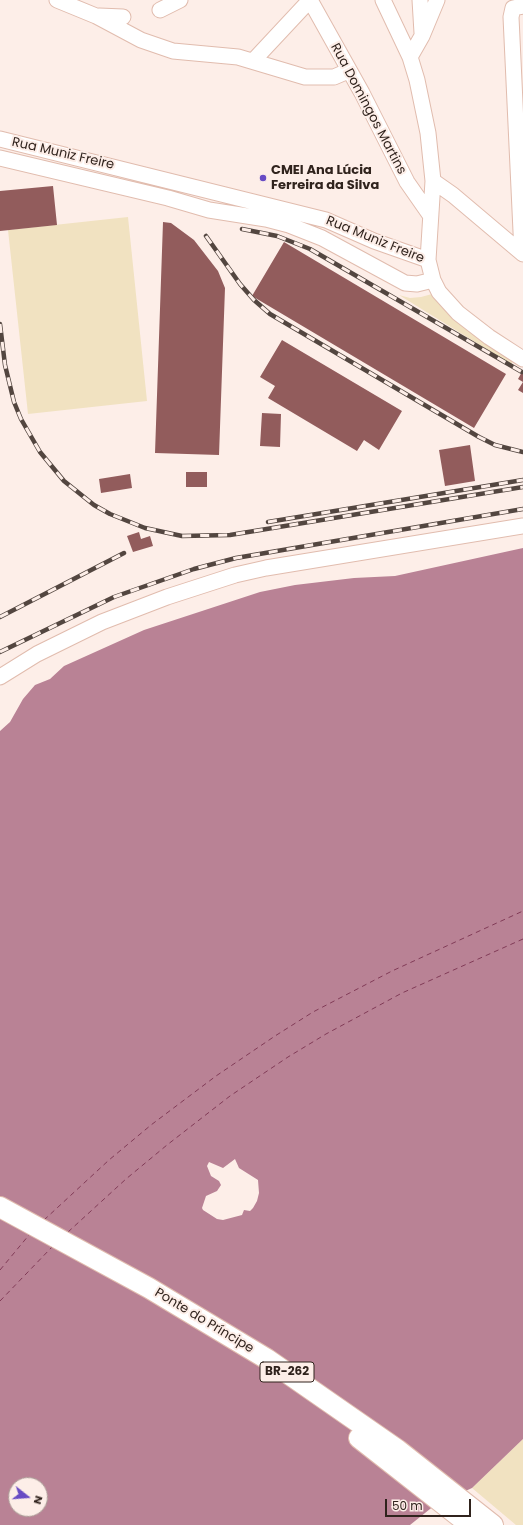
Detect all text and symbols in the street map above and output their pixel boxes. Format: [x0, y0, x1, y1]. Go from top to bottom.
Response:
street label: Rua Domingos Martins [327, 41, 409, 177]
street label: Rua Muniz Freire [10, 135, 116, 173]
place label: CMEI Ana Lúcia Ferreira da Silva [271, 163, 379, 194]
marker: CMEI Ana Lúcia Ferreira da Silva [258, 173, 268, 183]
street label: Rua Muniz Freire [324, 213, 426, 267]
street label: Ponte do Príncipe [152, 1285, 256, 1357]
road number: BR-262 [260, 1362, 314, 1382]
north arrow [8, 1477, 48, 1517]
scale bar [387, 1491, 473, 1517]
text: N [30, 1494, 47, 1507]
text: 50 m [392, 1497, 423, 1514]

